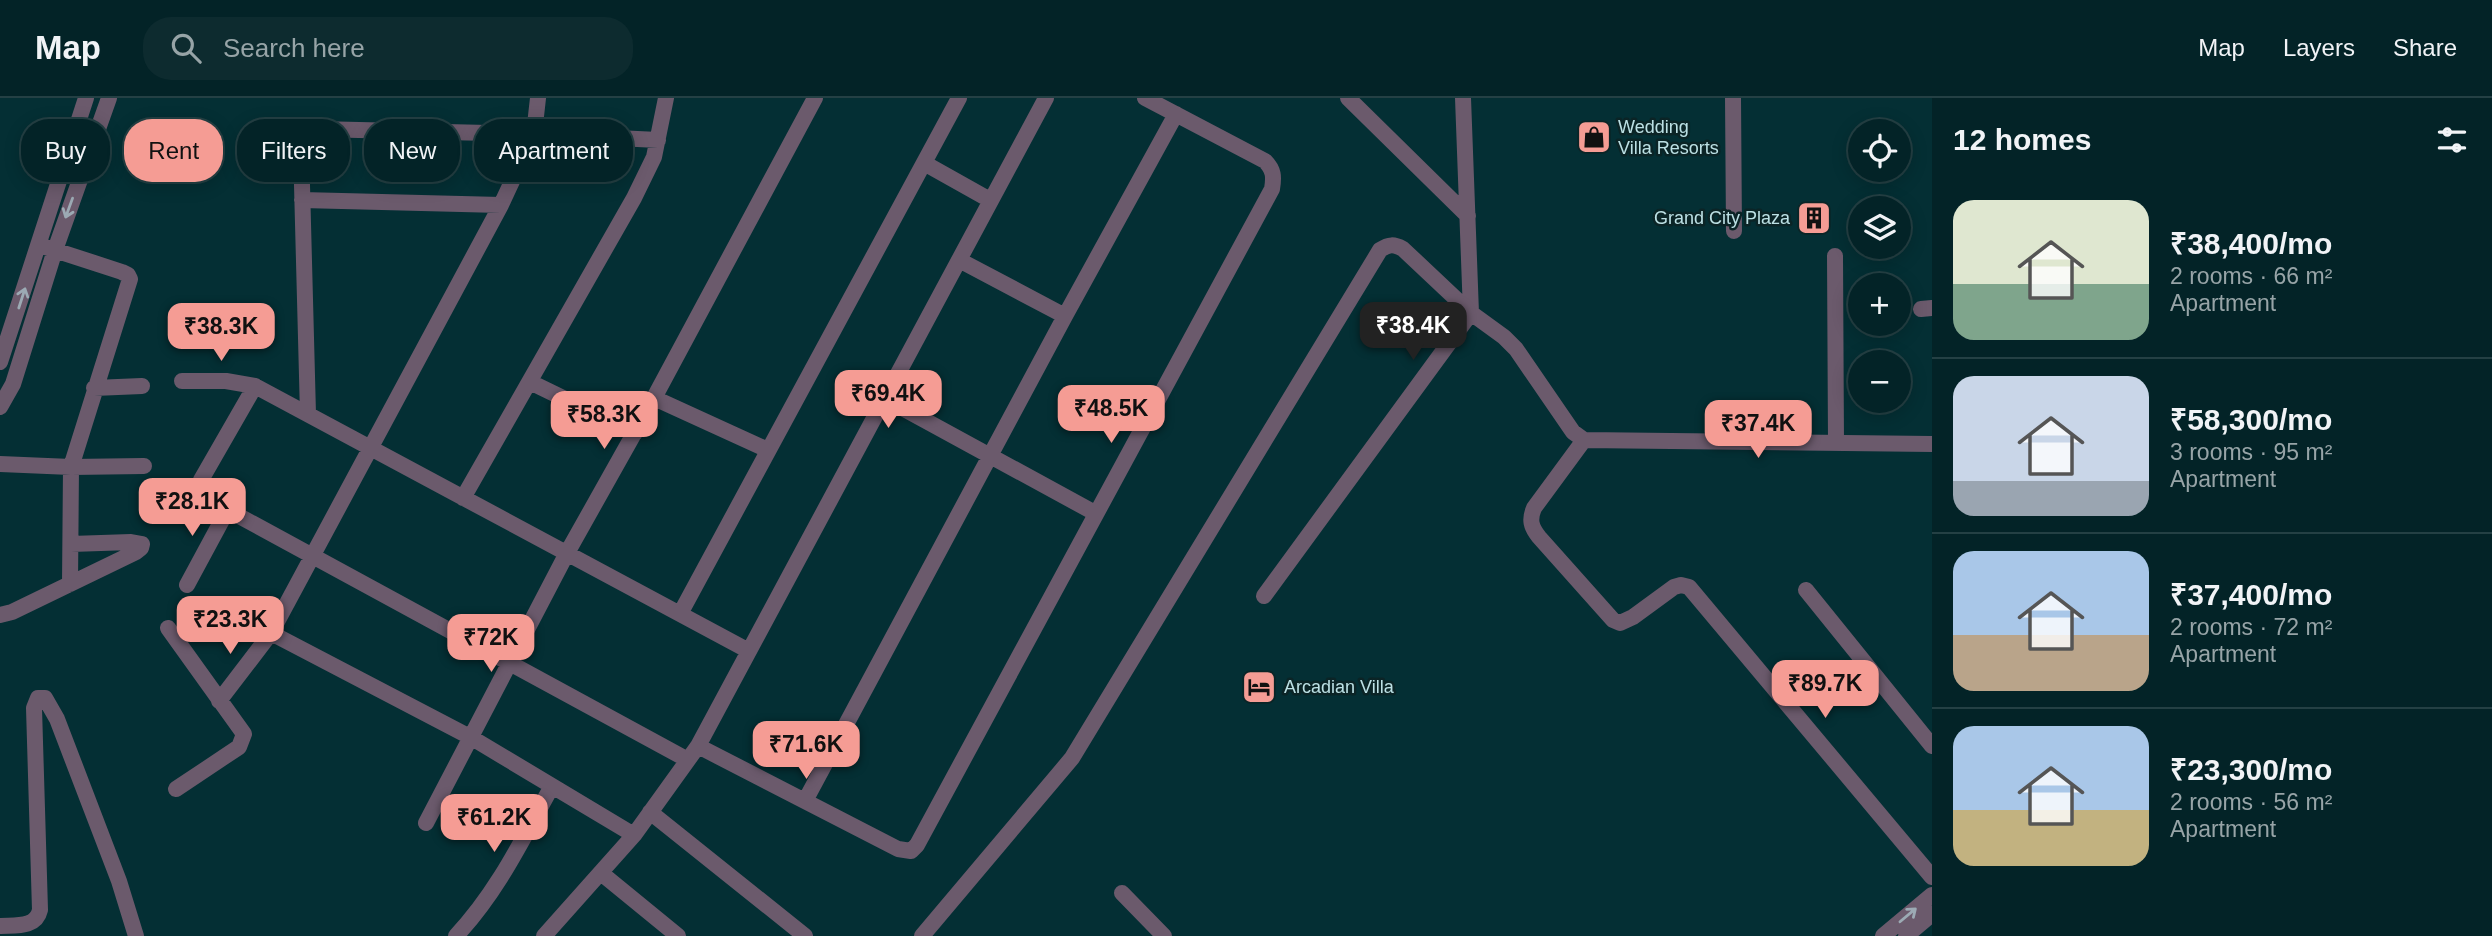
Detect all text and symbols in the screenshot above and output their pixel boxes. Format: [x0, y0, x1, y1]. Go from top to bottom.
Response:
search box [143, 17, 633, 80]
text: Map [35, 29, 101, 66]
icon: search [167, 29, 205, 67]
text: Search here [223, 33, 365, 63]
text: Map [2198, 34, 2245, 61]
text: Layers [2283, 34, 2355, 61]
text: Share [2393, 34, 2457, 61]
place label: Wedding Villa Resorts [1618, 117, 1719, 158]
shop icon: Wedding Villa Resorts [1575, 118, 1613, 156]
chip: Buy [21, 119, 110, 182]
chip: Rent [124, 119, 223, 182]
chip: Filters [237, 119, 350, 182]
chip: New [364, 119, 460, 182]
chip: Apartment [474, 119, 633, 182]
map controls [1848, 119, 1911, 413]
button: locate [1848, 119, 1911, 182]
icon: filters [2433, 121, 2471, 159]
text: 12 homes [1953, 123, 2091, 156]
button: layers [1848, 196, 1911, 259]
one-way arrow [62, 197, 74, 219]
building icon: Grand City Plaza [1795, 199, 1833, 237]
place label: Grand City Plaza [1654, 208, 1791, 228]
text: ₹38,400/mo [2170, 227, 2332, 260]
icon: home [2009, 228, 2093, 312]
text: 2 rooms · 66 m² [2170, 263, 2332, 289]
button: + [1848, 273, 1911, 336]
one-way arrow [16, 287, 29, 309]
text: Apartment [2170, 290, 2276, 316]
pin: ₹38.4K [1356, 302, 1470, 362]
pin: ₹38.3K [164, 303, 278, 363]
text: ₹38.4K [1376, 312, 1450, 338]
text: ₹38.3K [184, 313, 258, 339]
button: − [1848, 350, 1911, 413]
pin: ₹69.4K [831, 370, 945, 430]
text: ₹69.4K [851, 380, 925, 406]
pin: ₹48.5K [1054, 386, 1168, 445]
pin: ₹58.3K [547, 392, 661, 451]
text: ₹48.5K [1074, 395, 1148, 421]
pin: ₹37.4K [1701, 400, 1815, 460]
text: ₹58.3K [567, 401, 641, 427]
text: ₹58,300/mo [2170, 403, 2332, 436]
icon: home [2009, 404, 2093, 488]
text: ₹37.4K [1721, 410, 1795, 436]
text: 3 rooms · 95 m² [2170, 439, 2332, 465]
text: Apartment [2170, 466, 2276, 492]
pin: ₹28.1K [135, 478, 249, 538]
text: ₹28.1K [155, 488, 229, 514]
text: ₹37,400/mo [2170, 578, 2332, 611]
icon: home [2009, 579, 2093, 663]
pin: ₹23.3K [173, 596, 287, 656]
text: ₹23.3K [193, 606, 267, 632]
pin: ₹72K [450, 614, 532, 674]
text: 2 rooms · 72 m² [2170, 614, 2332, 640]
text: ₹72K [463, 624, 519, 650]
text: Apartment [2170, 641, 2276, 667]
pin: ₹89.7K [1768, 660, 1882, 720]
hotel icon: Arcadian Villa [1240, 668, 1278, 706]
text: ₹89.7K [1788, 670, 1862, 696]
place label: Arcadian Villa [1284, 677, 1395, 697]
pin: ₹71.6K [749, 722, 863, 781]
text: ₹71.6K [769, 731, 843, 757]
text: ₹23,300/mo [2170, 753, 2332, 786]
icon: home [2009, 754, 2093, 838]
text: 2 rooms · 56 m² [2170, 789, 2332, 815]
pin: ₹61.2K [437, 794, 551, 854]
text: ₹61.2K [457, 804, 531, 830]
text: Apartment [2170, 816, 2276, 842]
one-way arrow [1898, 908, 1916, 923]

